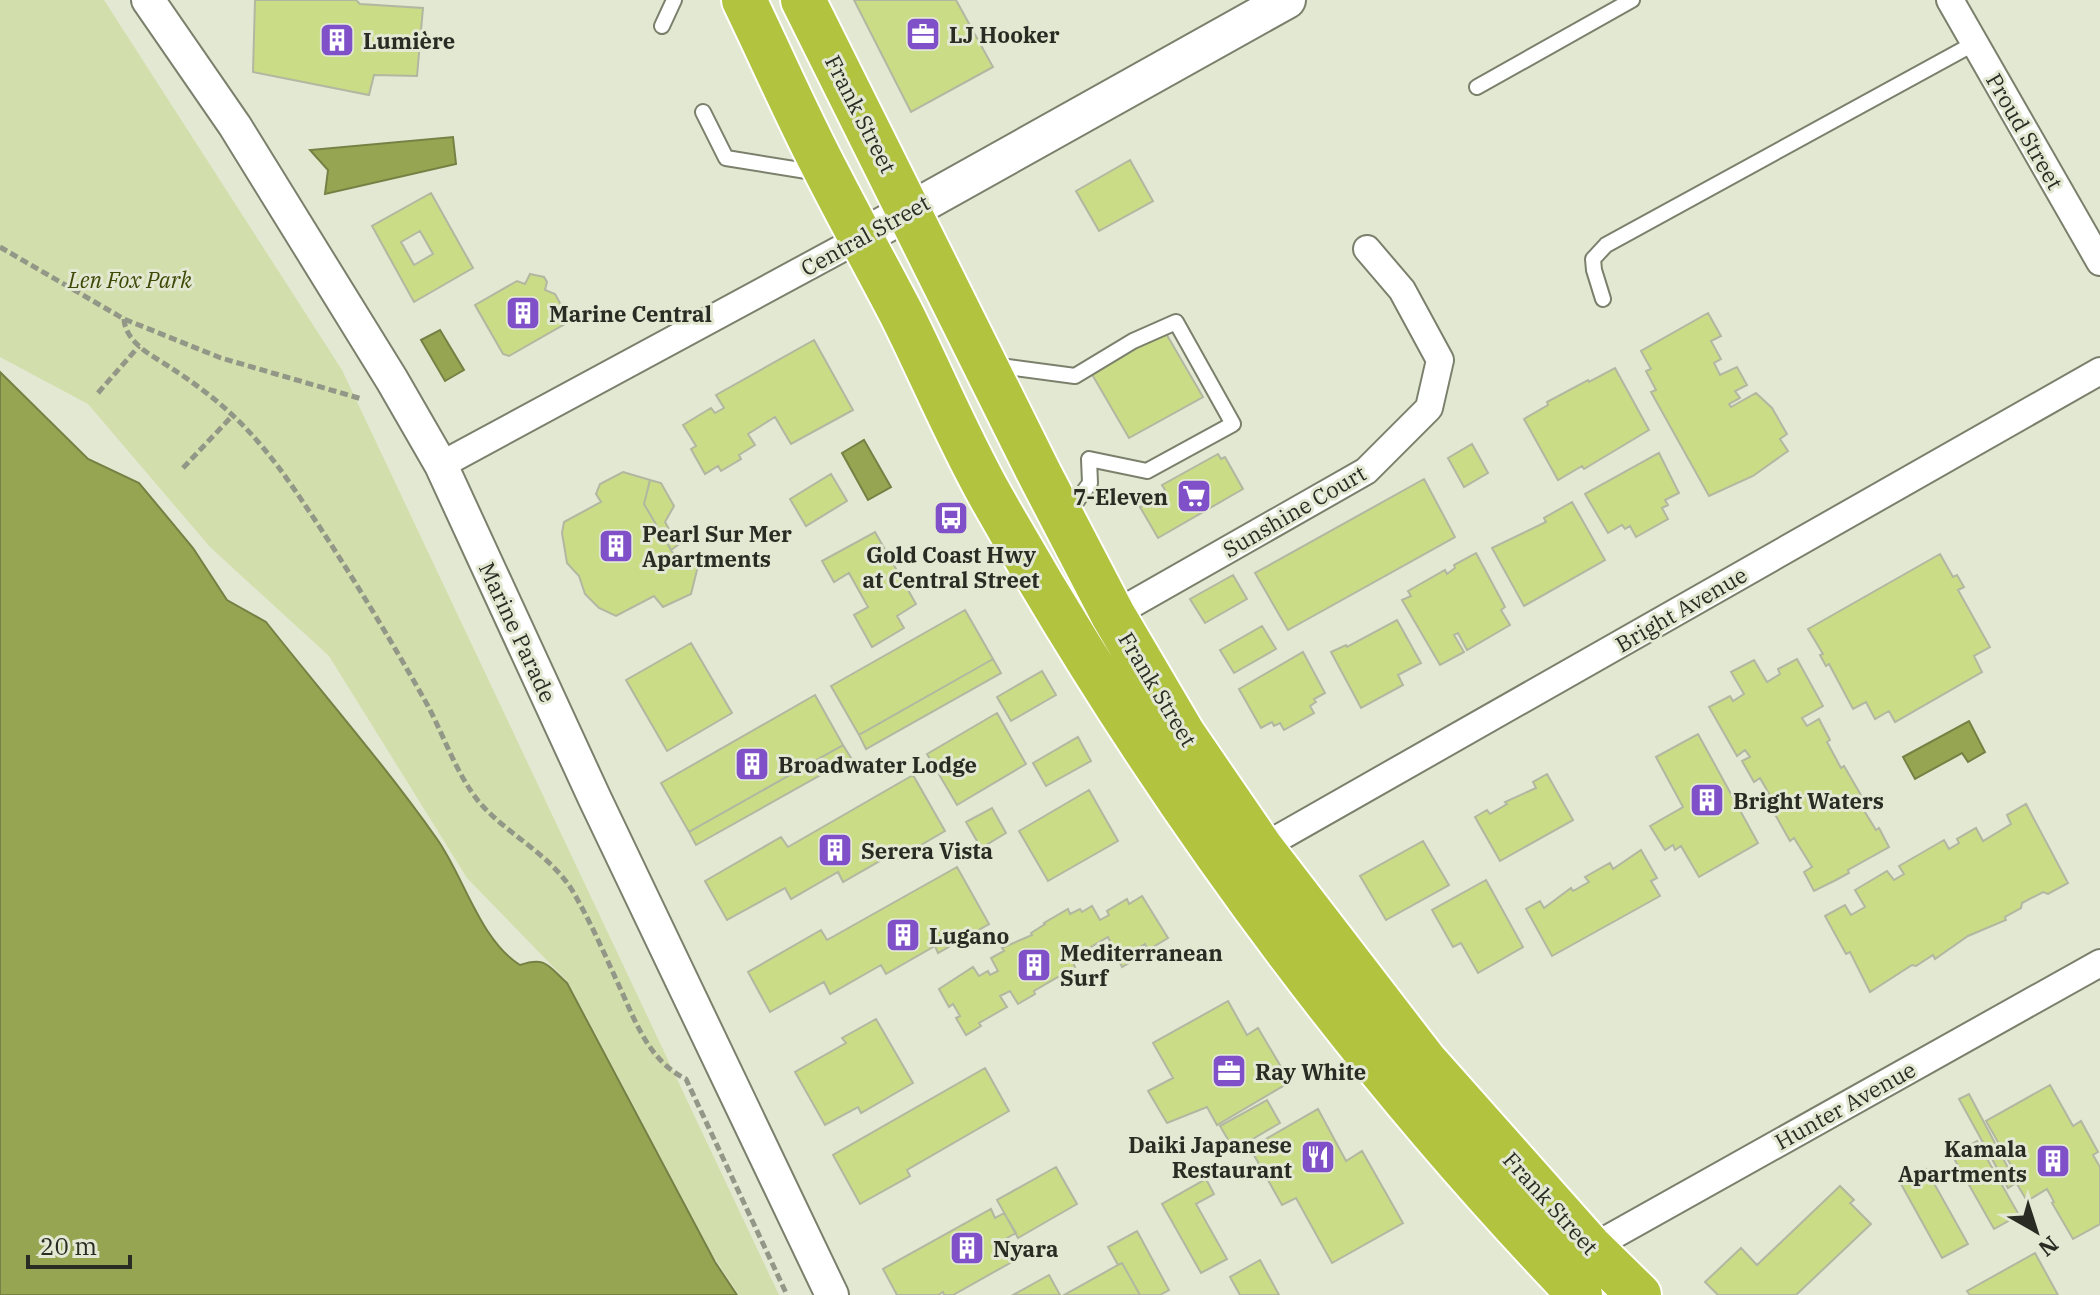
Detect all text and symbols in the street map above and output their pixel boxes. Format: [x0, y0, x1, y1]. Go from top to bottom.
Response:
office icon: LJ Hooker [904, 15, 942, 53]
place label: LJ Hooker [949, 20, 1060, 49]
building icon: Lumière [318, 21, 356, 59]
place label: Lumière [363, 26, 455, 55]
street label: Frank Street [819, 50, 903, 178]
street label: Proud Street [1980, 68, 2070, 195]
street label: Central Street [795, 188, 935, 282]
park label: Len Fox Park [67, 265, 192, 294]
building icon: Marine Central [504, 294, 542, 332]
place label: Marine Central [549, 299, 712, 328]
street label: Sunshine Court [1217, 458, 1371, 564]
supermarket icon: 7-Eleven [1175, 477, 1213, 515]
place label: 7-Eleven [1073, 482, 1168, 511]
bus stop icon: Gold Coast Hwy at Central Street [932, 499, 970, 537]
place label: Pearl Sur Mer Apartments [642, 519, 792, 573]
building icon: Pearl Sur Mer Apartments [597, 527, 635, 565]
place label: Gold Coast Hwy at Central Street [862, 540, 1040, 594]
street label: Marine Parade [473, 557, 563, 707]
street label: Bright Avenue [1610, 560, 1752, 658]
street label: Frank Street [1112, 626, 1204, 752]
building icon: Broadwater Lodge [733, 745, 771, 783]
place label: Broadwater Lodge [778, 750, 977, 779]
building icon: Bright Waters [1688, 781, 1726, 819]
place label: Bright Waters [1733, 786, 1884, 815]
building icon: Serera Vista [816, 831, 854, 869]
place label: Serera Vista [861, 836, 993, 865]
building icon: Lugano [884, 916, 922, 954]
place label: Lugano [929, 921, 1009, 950]
place label: Mediterranean Surf [1060, 938, 1223, 992]
building icon: Mediterranean Surf [1015, 946, 1053, 984]
office icon: Ray White [1210, 1052, 1248, 1090]
street label: Hunter Avenue [1769, 1054, 1921, 1156]
place label: Ray White [1255, 1057, 1366, 1086]
place label: Daiki Japanese Restaurant [1128, 1130, 1292, 1184]
place label: Kamala Apartments [1898, 1134, 2027, 1188]
restaurant icon: Daiki Japanese Restaurant [1299, 1138, 1337, 1176]
building icon: Kamala Apartments [2034, 1142, 2072, 1180]
street label: Frank Street [1497, 1145, 1605, 1261]
north arrow [1996, 1191, 2076, 1271]
scale bar [28, 1219, 130, 1269]
building icon: Nyara [948, 1229, 986, 1267]
text: 20 m [40, 1230, 97, 1262]
text: N [2033, 1230, 2065, 1264]
place label: Nyara [993, 1234, 1059, 1263]

